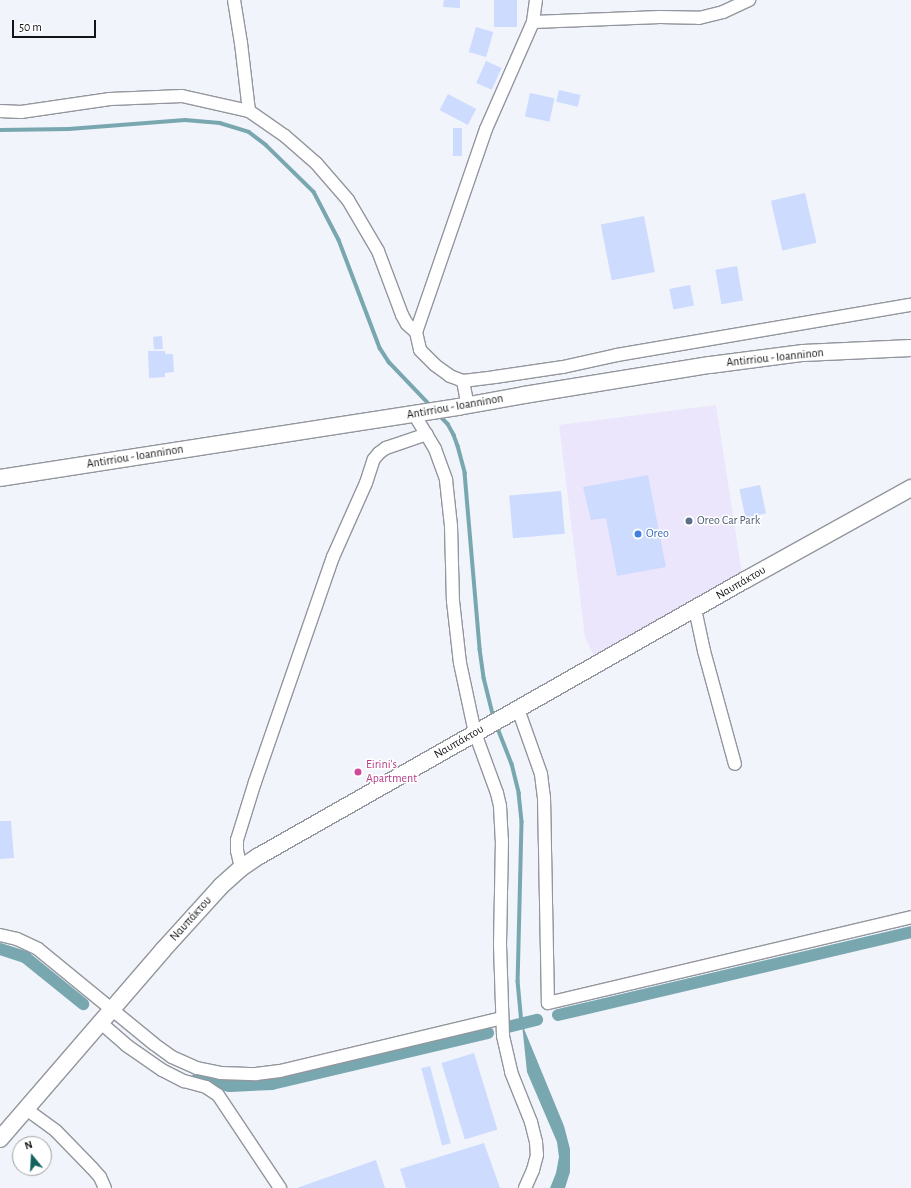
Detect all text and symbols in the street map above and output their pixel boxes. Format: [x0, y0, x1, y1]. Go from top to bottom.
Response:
scale bar [14, 12, 98, 38]
text: 50 m [19, 21, 42, 33]
street label: Antirriou - Ioanninon [726, 346, 824, 370]
street label: Antirriou - Ioanninon [406, 391, 504, 423]
street label: Antirriou - Ioanninon [86, 442, 184, 472]
place label: Oreo Car Park [697, 514, 760, 528]
marker: Oreo Car Park [684, 516, 694, 526]
place label: Oreo [646, 527, 669, 541]
marker: Oreo [633, 529, 643, 539]
street label: Ναυπάκτου [714, 563, 768, 603]
street label: Ναυπάκτου [432, 722, 486, 762]
place label: Eirini's Apartment [366, 758, 417, 786]
marker: Eirini's Apartment [353, 767, 363, 777]
street label: Ναυπάκτου [167, 894, 215, 944]
north arrow [12, 1136, 52, 1176]
text: N [23, 1139, 34, 1151]

